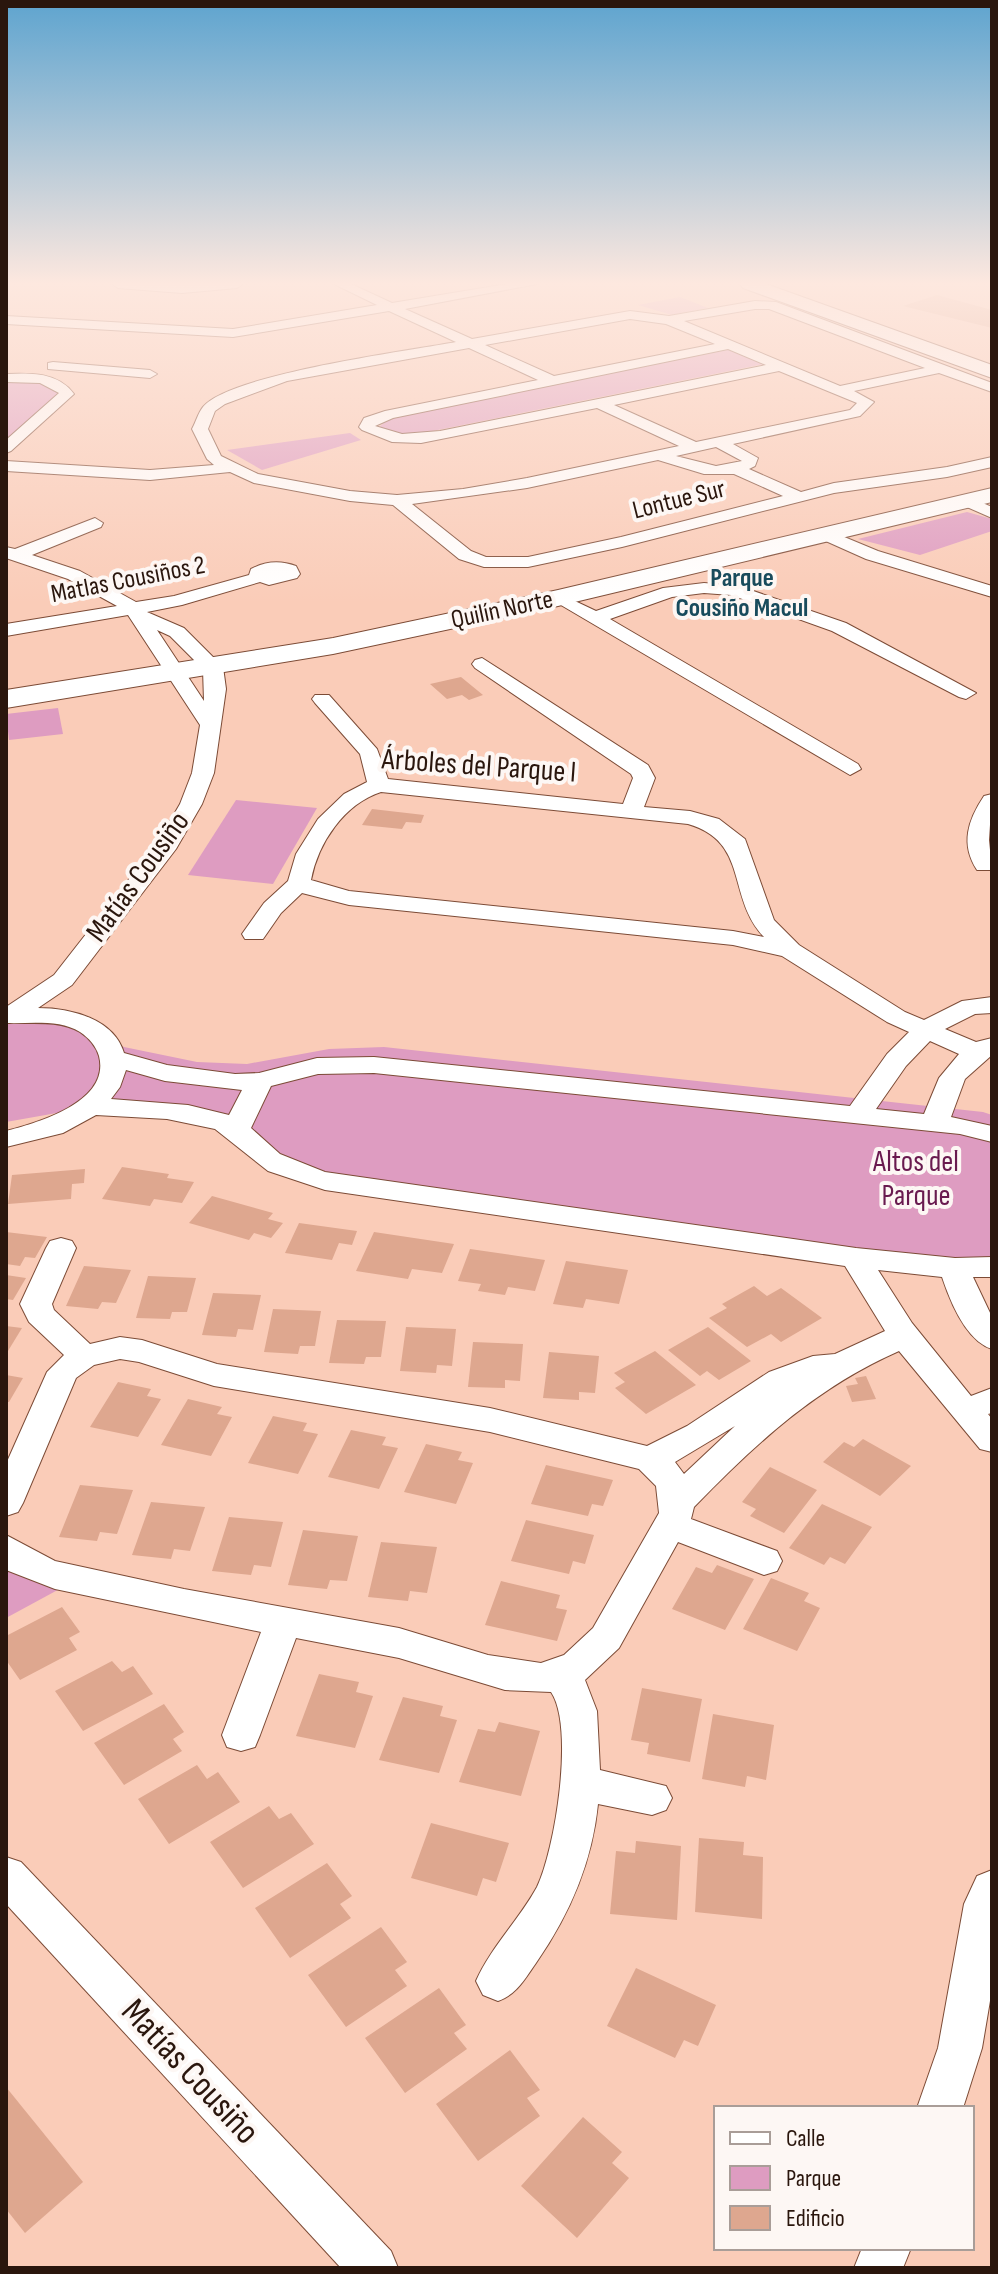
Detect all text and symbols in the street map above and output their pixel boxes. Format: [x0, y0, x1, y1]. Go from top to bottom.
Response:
street label: Lontue Sur [630, 473, 729, 526]
street label: MatIas Cousiños 2 [48, 550, 208, 610]
district label: Parque Cousiño Macul [676, 563, 808, 624]
street label: Quilín Norte [448, 584, 556, 636]
street label: Árboles del Parque I [380, 741, 577, 791]
street label: Matías Cousiño [79, 805, 197, 949]
park label: Altos del Parque [872, 1144, 959, 1214]
street label: Matías Cousiño [112, 1991, 268, 2153]
legend [714, 2106, 974, 2250]
text: Calle [786, 2124, 825, 2153]
text: Parque [786, 2164, 841, 2193]
text: Edificio [786, 2204, 845, 2233]

